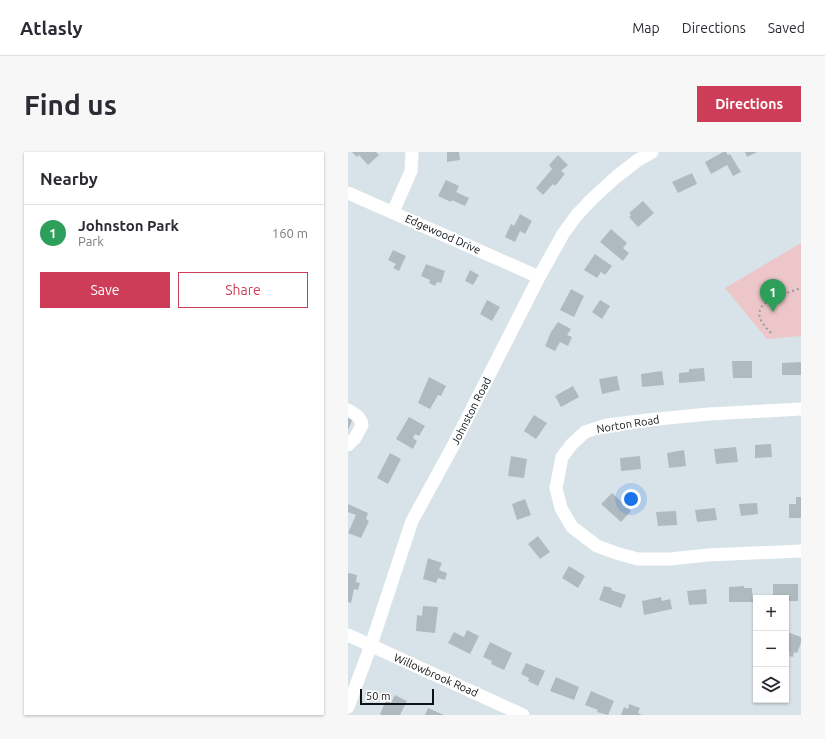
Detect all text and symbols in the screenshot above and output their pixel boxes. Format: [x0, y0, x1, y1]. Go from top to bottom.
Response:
text: Atlasly [20, 17, 83, 39]
text: Map [632, 20, 660, 36]
text: Directions [682, 20, 746, 36]
text: Saved [768, 20, 805, 36]
button: Directions [697, 86, 801, 122]
text: Find us [24, 89, 117, 120]
text: Nearby [40, 169, 98, 188]
street label: Edgewood Drive [403, 212, 483, 256]
text: Johnston Park [78, 217, 179, 234]
text: 1 [49, 226, 57, 240]
text: 160 m [272, 226, 308, 240]
text: Park [78, 234, 104, 248]
button: Save [40, 272, 170, 308]
button: Share [178, 272, 308, 308]
pin: 1 [760, 279, 786, 312]
street label: Johnston Road [449, 375, 493, 447]
street label: Norton Road [596, 413, 660, 435]
your location [621, 489, 641, 509]
map controls [753, 595, 789, 703]
button: + [753, 595, 789, 631]
button: − [753, 631, 789, 667]
street label: Willowbrook Road [392, 651, 480, 699]
button: layers [753, 667, 789, 703]
scale bar [360, 687, 434, 706]
text: 50 m [366, 690, 390, 702]

